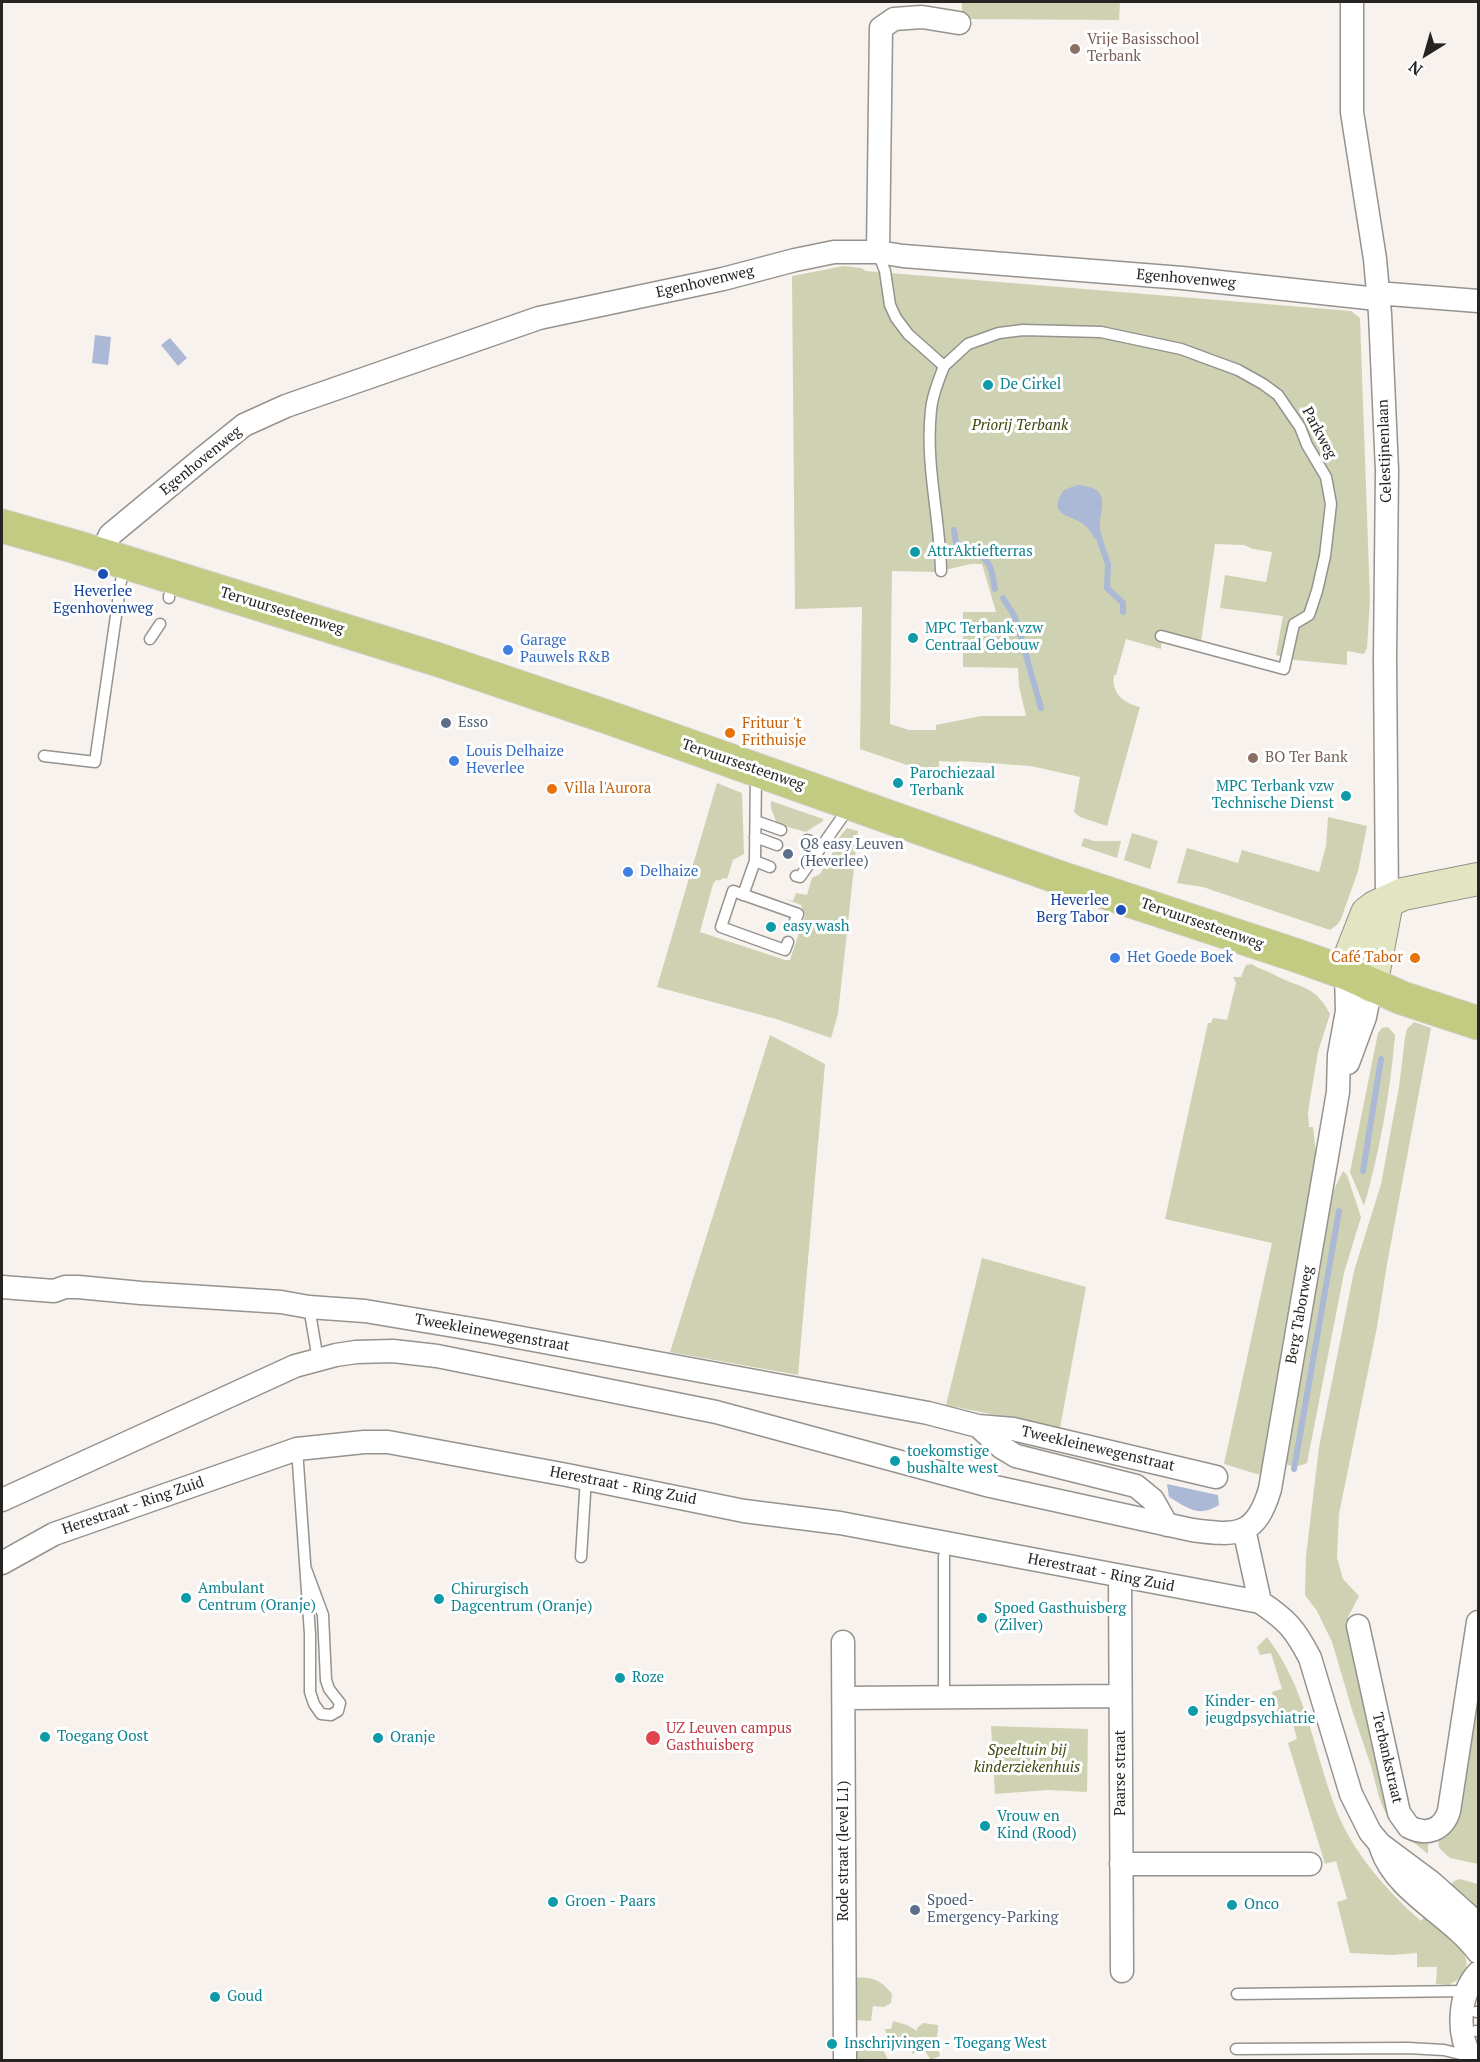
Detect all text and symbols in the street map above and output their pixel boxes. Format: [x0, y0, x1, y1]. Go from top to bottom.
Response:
north arrow [1396, 24, 1456, 84]
place label: Vrije Basisschool Terbank [1087, 31, 1200, 66]
marker: Vrije Basisschool Terbank [1068, 42, 1082, 56]
text: N [1404, 56, 1427, 81]
street label: Egenhovenweg [654, 262, 756, 302]
street label: Egenhovenweg [1135, 266, 1237, 292]
place label: De Cirkel [1000, 376, 1061, 394]
marker: De Cirkel [981, 378, 995, 392]
street label: Celestijnenlaan [1374, 399, 1396, 503]
street label: Parkweg [1298, 404, 1340, 462]
park label: Priorij Terbank [972, 417, 1068, 435]
street label: Egenhovenweg [157, 423, 245, 499]
place label: AttrAktiefterras [927, 543, 1033, 561]
marker: AttrAktiefterras [908, 545, 922, 559]
marker: Heverlee Egenhovenweg [96, 567, 110, 581]
place label: Heverlee Egenhovenweg [53, 583, 153, 618]
street label: Tervuursesteenweg [218, 584, 346, 638]
place label: MPC Terbank vzw Centraal Gebouw [925, 620, 1043, 655]
marker: MPC Terbank vzw Centraal Gebouw [906, 631, 920, 645]
place label: Garage Pauwels R&B [520, 632, 610, 667]
marker: Garage Pauwels R&B [501, 643, 515, 657]
place label: Esso [458, 714, 488, 732]
place label: Frituur 't Frithuisje [742, 715, 806, 750]
marker: Esso [439, 716, 453, 730]
marker: Frituur 't Frithuisje [723, 726, 737, 740]
street label: Tervuursesteenweg [679, 736, 807, 794]
place label: Louis Delhaize Heverlee [466, 743, 564, 778]
place label: BO Ter Bank [1265, 749, 1348, 767]
marker: BO Ter Bank [1246, 751, 1260, 765]
marker: Louis Delhaize Heverlee [447, 754, 461, 768]
place label: Parochiezaal Terbank [910, 765, 995, 800]
marker: Parochiezaal Terbank [891, 776, 905, 790]
place label: MPC Terbank vzw Technische Dienst [1212, 778, 1334, 813]
place label: Villa l'Aurora [564, 780, 651, 798]
marker: Villa l'Aurora [545, 782, 559, 796]
marker: MPC Terbank vzw Technische Dienst [1339, 789, 1353, 803]
place label: Q8 easy Leuven (Heverlee) [800, 836, 904, 871]
marker: Q8 easy Leuven (Heverlee) [781, 847, 795, 861]
place label: Delhaize [640, 863, 698, 881]
marker: Delhaize [621, 865, 635, 879]
place label: Heverlee Berg Tabor [1036, 892, 1109, 927]
street label: Tervuursesteenweg [1138, 895, 1266, 953]
marker: Heverlee Berg Tabor [1114, 903, 1128, 917]
place label: easy wash [783, 918, 850, 936]
marker: easy wash [764, 920, 778, 934]
place label: Het Goede Boek [1127, 949, 1233, 967]
place label: Café Tabor [1331, 949, 1403, 967]
marker: Het Goede Boek [1108, 951, 1122, 965]
marker: Café Tabor [1408, 951, 1422, 965]
street label: Berg Taborweg [1283, 1265, 1317, 1365]
street label: Tweekleinewegenstraat [413, 1311, 571, 1355]
street label: Tweekleinewegenstraat [1019, 1423, 1177, 1475]
place label: toekomstige bushalte west [907, 1443, 998, 1478]
marker: toekomstige bushalte west [888, 1454, 902, 1468]
street label: Herestraat - Ring Zuid [548, 1463, 698, 1509]
street label: Herestraat - Ring Zuid [60, 1473, 206, 1539]
street label: Herestraat - Ring Zuid [1026, 1550, 1176, 1596]
place label: Ambulant Centrum (Oranje) [198, 1580, 316, 1615]
place label: Chirurgisch Dagcentrum (Oranje) [451, 1581, 592, 1616]
marker: Ambulant Centrum (Oranje) [179, 1591, 193, 1605]
marker: Chirurgisch Dagcentrum (Oranje) [432, 1592, 446, 1606]
place label: Spoed Gasthuisberg (Zilver) [994, 1600, 1126, 1635]
marker: Spoed Gasthuisberg (Zilver) [975, 1611, 989, 1625]
place label: Roze [632, 1669, 664, 1687]
marker: Roze [613, 1671, 627, 1685]
place label: Kinder- en jeugdpsychiatrie [1205, 1693, 1315, 1728]
marker: Kinder- en jeugdpsychiatrie [1186, 1704, 1200, 1718]
street label: Terbankstraat [1368, 1711, 1406, 1805]
place label: UZ Leuven campus Gasthuisberg [666, 1720, 792, 1755]
place label: Toegang Oost [57, 1728, 149, 1746]
place label: Oranje [390, 1729, 435, 1747]
marker: UZ Leuven campus Gasthuisberg [644, 1729, 662, 1747]
marker: Toegang Oost [38, 1730, 52, 1744]
street label: Paarse straat [1112, 1730, 1130, 1816]
marker: Oranje [371, 1731, 385, 1745]
park label: Speeltuin bij kinderziekenhuis [974, 1742, 1080, 1777]
street label: Rode straat (level L1) [835, 1781, 853, 1921]
place label: Vrouw en Kind (Rood) [997, 1808, 1077, 1843]
marker: Vrouw en Kind (Rood) [978, 1819, 992, 1833]
place label: Spoed- Emergency-Parking [927, 1892, 1058, 1927]
place label: Groen - Paars [565, 1893, 656, 1911]
marker: Groen - Paars [546, 1895, 560, 1909]
place label: Onco [1244, 1896, 1279, 1914]
marker: Onco [1225, 1898, 1239, 1912]
marker: Spoed- Emergency-Parking [908, 1903, 922, 1917]
place label: Goud [227, 1988, 263, 2006]
marker: Goud [208, 1990, 222, 2004]
place label: Inschrijvingen - Toegang West [844, 2035, 1047, 2053]
marker: Inschrijvingen - Toegang West [825, 2037, 839, 2051]

